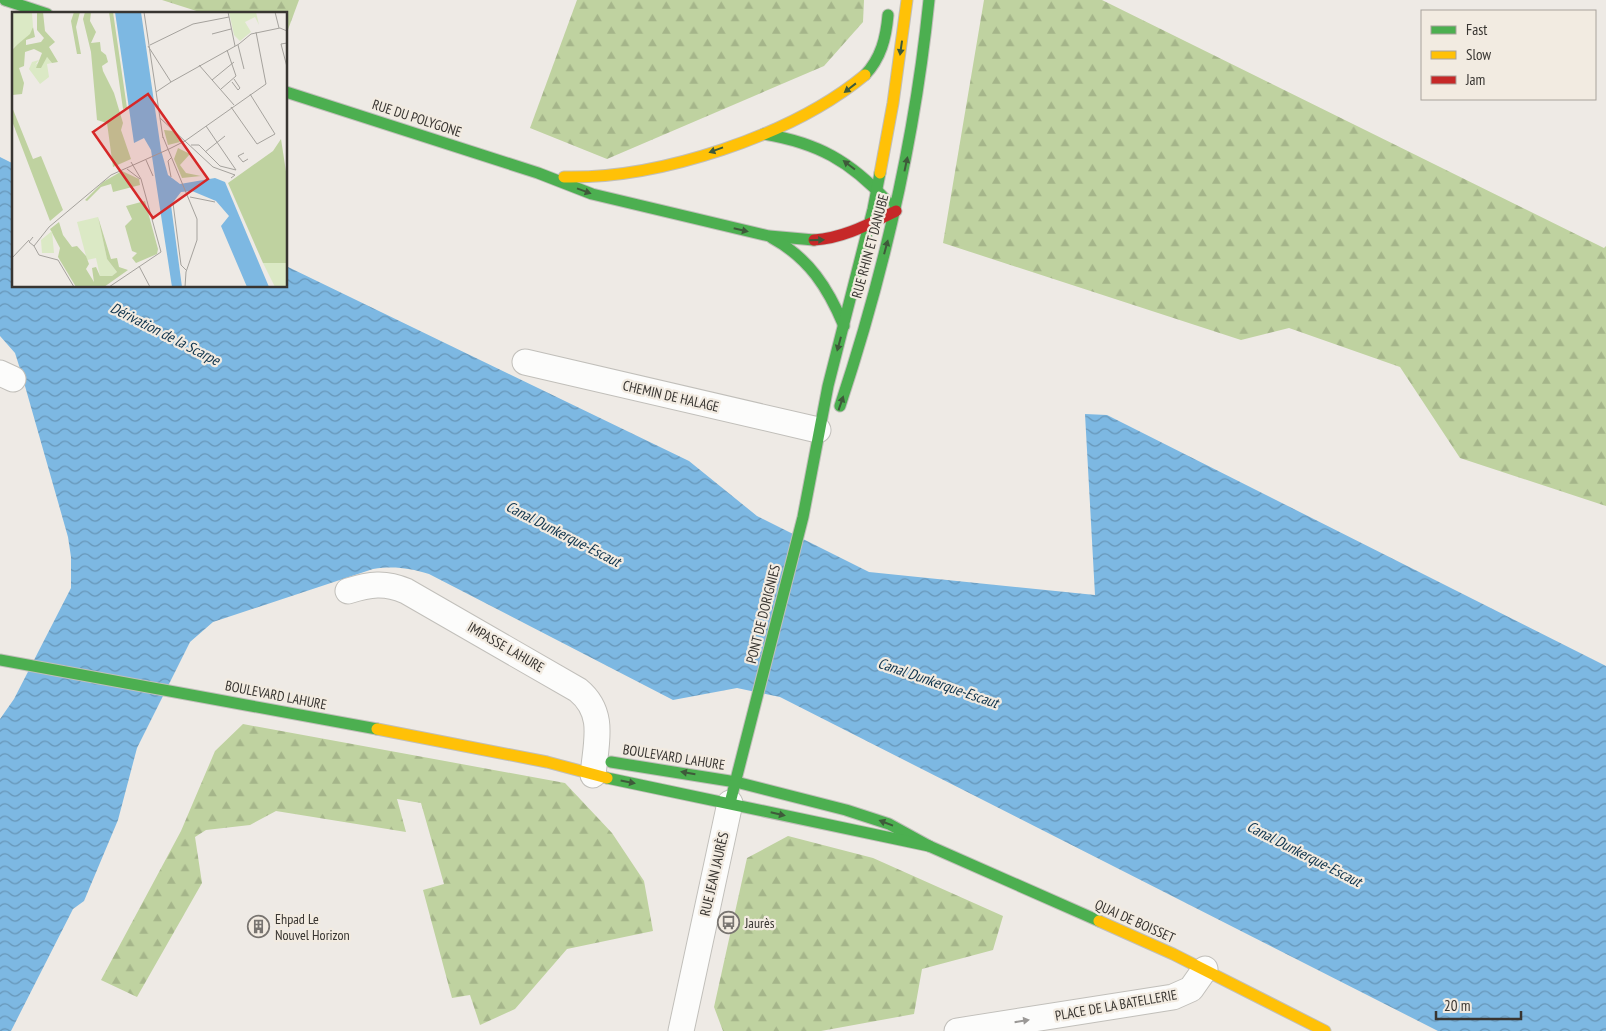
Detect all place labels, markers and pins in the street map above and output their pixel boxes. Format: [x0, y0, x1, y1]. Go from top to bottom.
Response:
place label: Ehpad Le Nouvel Horizon [275, 910, 350, 944]
bus stop icon: Jaurès [717, 911, 741, 935]
place label: Jaurès [744, 914, 775, 932]
building icon: Ehpad Le Nouvel Horizon [247, 915, 271, 939]

